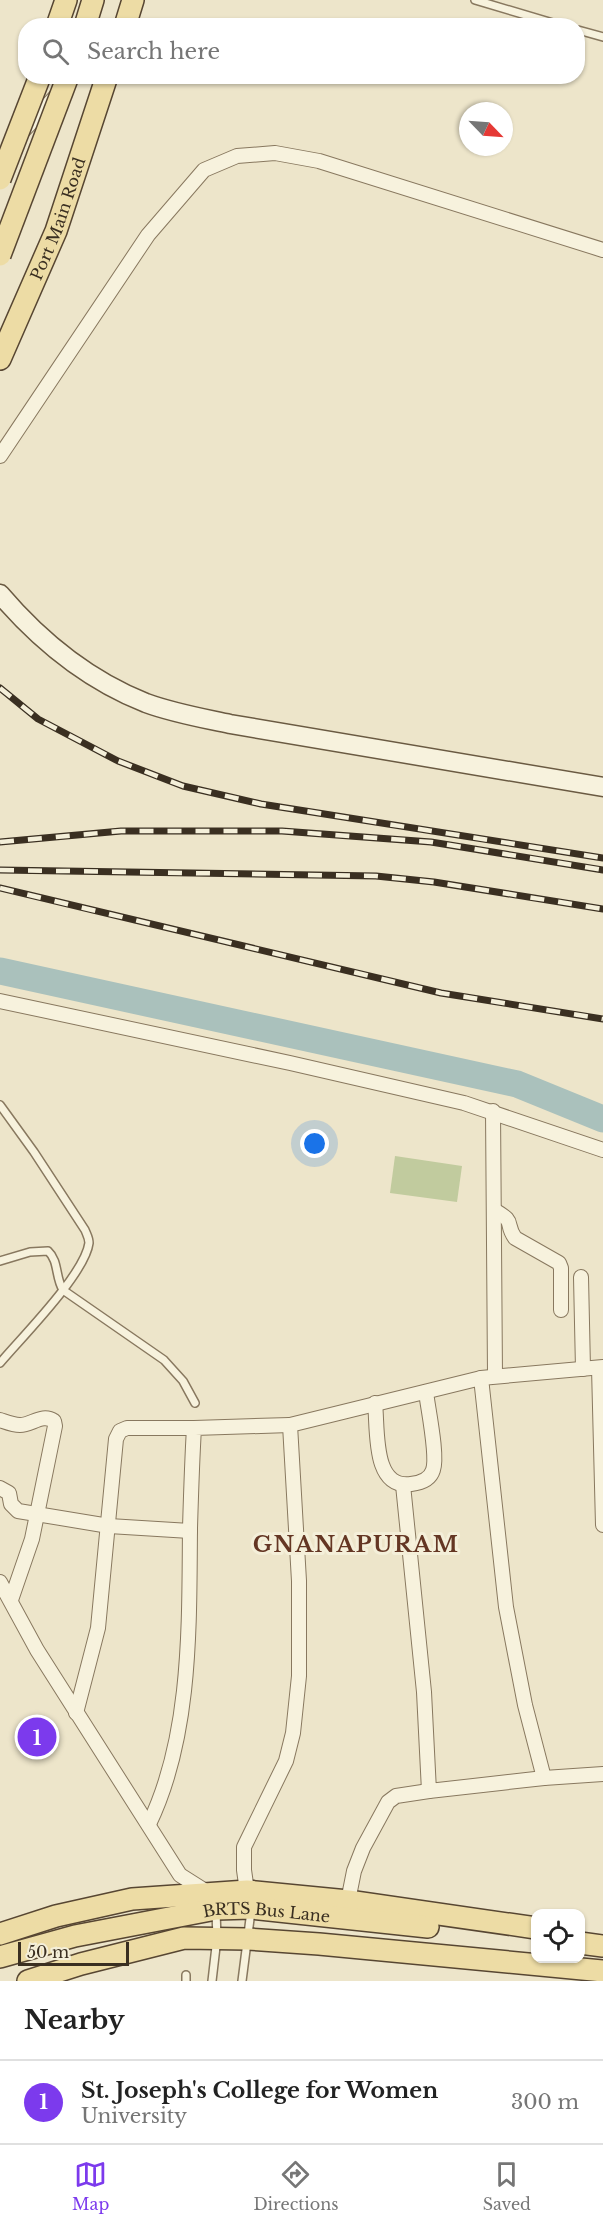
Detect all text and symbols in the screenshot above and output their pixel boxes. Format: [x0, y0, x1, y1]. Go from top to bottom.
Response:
search box [18, 18, 585, 84]
icon: search [39, 35, 72, 68]
text: Search here [87, 38, 220, 65]
north arrow [459, 102, 513, 156]
street label: Port Main Road [26, 155, 90, 283]
your location [300, 1129, 329, 1158]
district label: GNANAPURAM [253, 1531, 459, 1558]
pin: 1 [18, 1714, 57, 1760]
street label: BRTS Bus Lane [201, 1898, 331, 1926]
map controls [531, 1909, 585, 1963]
button: locate [531, 1909, 585, 1963]
scale bar [18, 1939, 129, 1966]
text: 50 m [27, 1942, 69, 1962]
text: Nearby [24, 2004, 125, 2036]
text: St. Joseph's College for Women [81, 2077, 438, 2104]
text: 1 [39, 2090, 48, 2114]
text: 300 m [511, 2090, 579, 2114]
text: University [81, 2104, 187, 2128]
tab: Map [72, 2158, 109, 2214]
tab: Directions [253, 2158, 338, 2214]
tab: Saved [483, 2158, 531, 2214]

